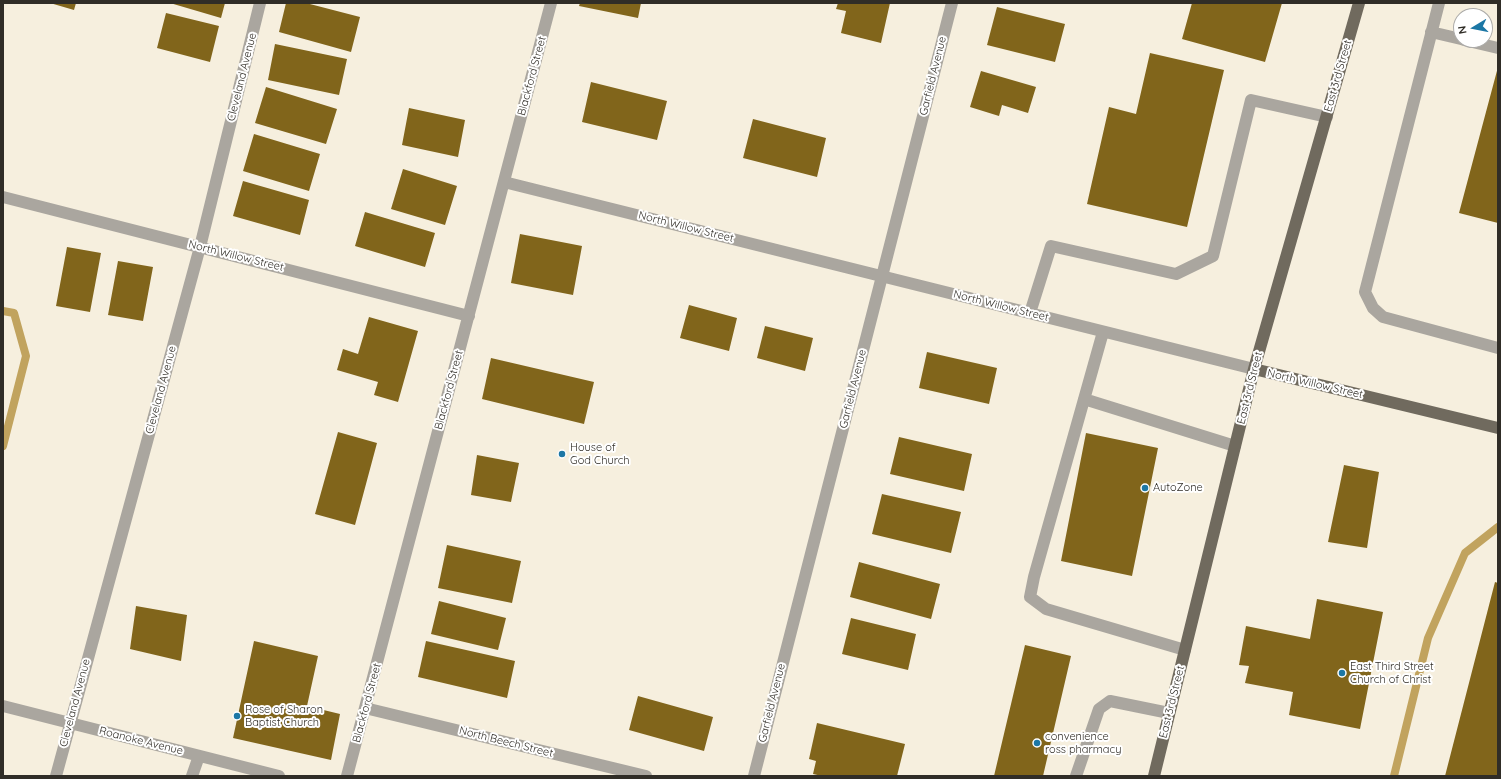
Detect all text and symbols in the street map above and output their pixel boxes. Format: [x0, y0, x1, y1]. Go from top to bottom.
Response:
north arrow [1453, 8, 1493, 48]
text: N [1455, 25, 1470, 35]
street label: Cleveland Avenue [225, 31, 259, 123]
street label: Blackford Street [515, 35, 549, 117]
street label: Garfield Avenue [917, 35, 949, 117]
street label: East 3rd Street [1321, 38, 1355, 114]
street label: North Willow Street [637, 209, 735, 245]
street label: North Willow Street [187, 238, 285, 274]
street label: North Willow Street [952, 288, 1050, 324]
street label: Cleveland Avenue [143, 345, 179, 435]
street label: Garfield Avenue [837, 348, 869, 430]
street label: Blackford Street [432, 349, 466, 431]
street label: East 3rd Street [1235, 350, 1265, 426]
street label: North Willow Street [1266, 367, 1364, 401]
place label: House of God Church [570, 441, 630, 467]
marker: House of God Church [557, 449, 567, 459]
place label: AutoZone [1153, 481, 1203, 495]
marker: AutoZone [1140, 483, 1150, 493]
street label: Cleveland Avenue [57, 658, 93, 748]
place label: East Third Street Church of Christ [1350, 660, 1434, 686]
street label: Blackford Street [350, 662, 384, 744]
street label: Garfield Avenue [756, 662, 788, 744]
street label: East 3rd Street [1157, 664, 1187, 740]
marker: East Third Street Church of Christ [1337, 668, 1347, 678]
place label: Rose of Sharon Baptist Church [245, 703, 323, 729]
marker: Rose of Sharon Baptist Church [232, 711, 242, 721]
street label: Roanoke Avenue [98, 724, 184, 758]
street label: North Beech Street [458, 724, 554, 760]
place label: convenience ross pharmacy [1045, 730, 1121, 756]
marker: convenience ross pharmacy [1032, 738, 1042, 748]

